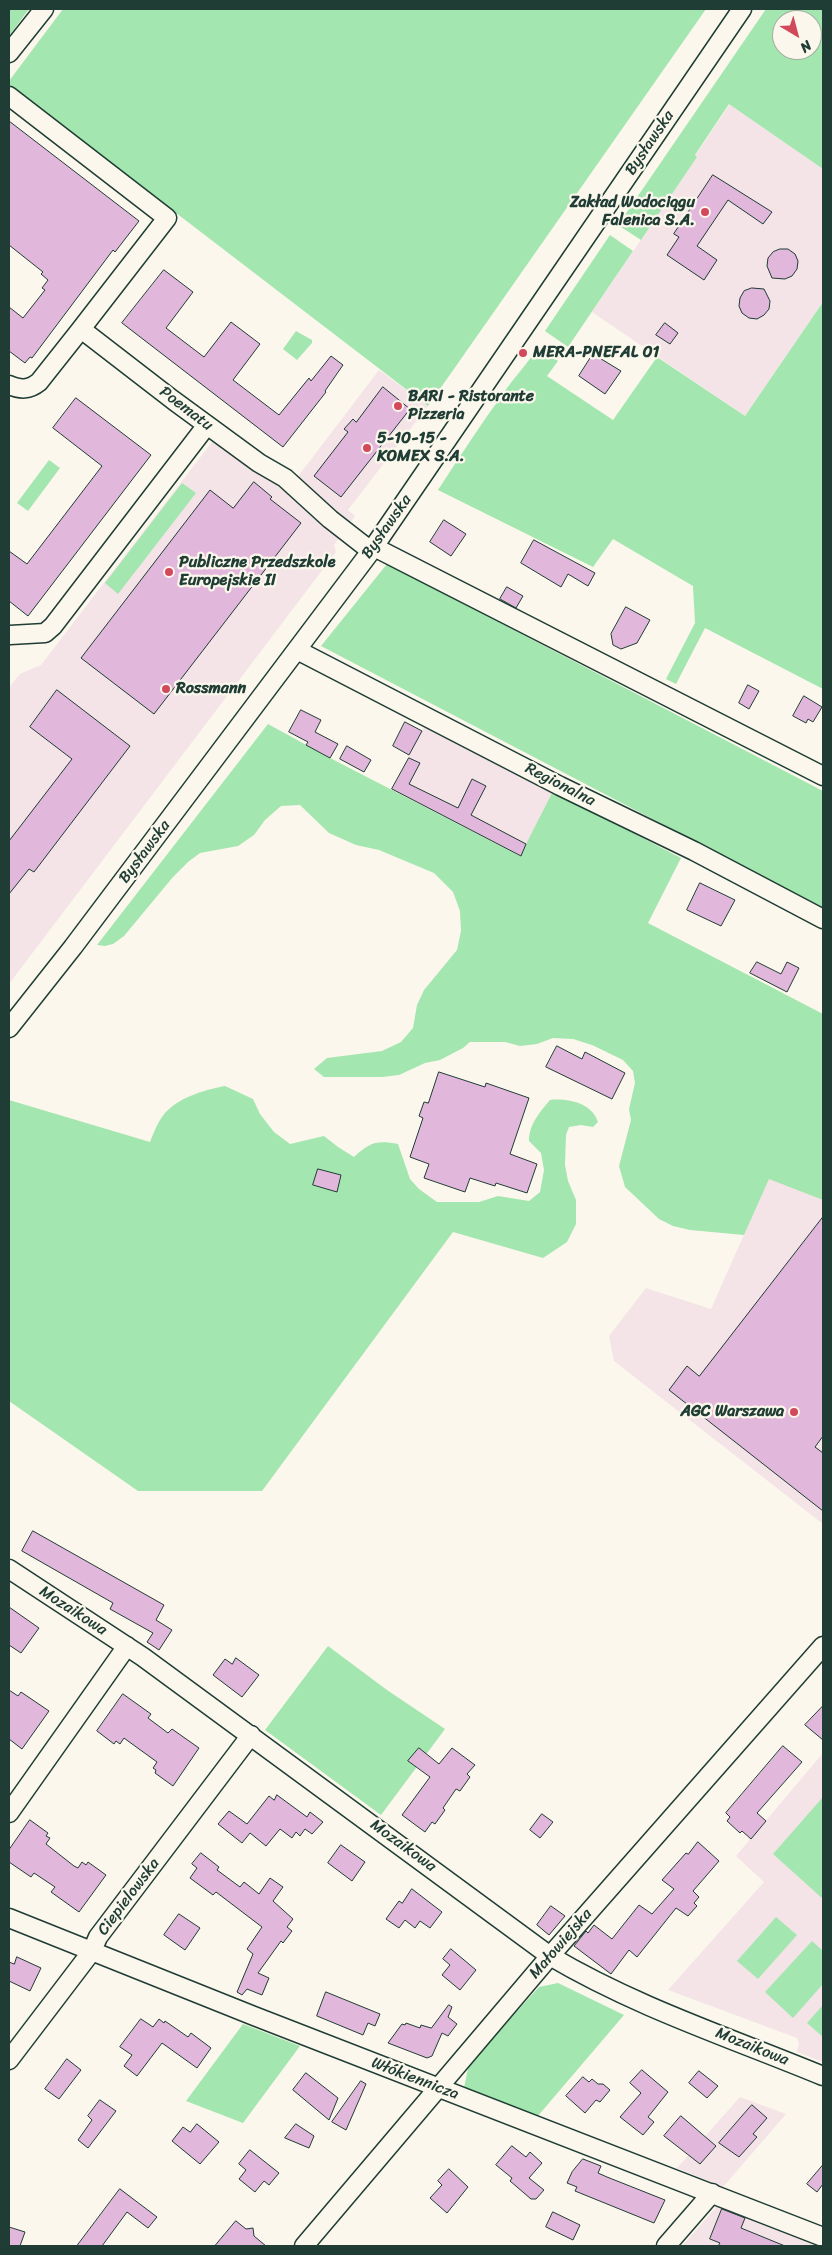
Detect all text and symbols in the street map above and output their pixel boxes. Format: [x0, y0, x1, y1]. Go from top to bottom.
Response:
north arrow [772, 10, 822, 60]
text: N [794, 34, 817, 59]
street label: Bysławska [621, 107, 679, 179]
place label: Zakład Wodociągu Falenica S.A. [570, 193, 695, 231]
marker: Zakład Wodociągu Falenica S.A. [699, 206, 711, 218]
place label: MERA-PNEFAL 01 [533, 343, 659, 363]
marker: MERA-PNEFAL 01 [517, 347, 529, 359]
street label: Poematu [155, 383, 217, 435]
place label: BARI - Ristorante Pizzeria [408, 387, 534, 425]
marker: BARI - Ristorante Pizzeria [392, 400, 404, 412]
place label: 5-10-15 - KOMEX S.A. [377, 429, 465, 467]
marker: 5-10-15 - KOMEX S.A. [361, 442, 373, 454]
street label: Bysławska [358, 491, 416, 563]
place label: Publiczne Przedszkole Europejskie II [179, 553, 336, 591]
marker: Publiczne Przedszkole Europejskie II [163, 566, 175, 578]
place label: Rossmann [176, 679, 246, 699]
marker: Rossmann [160, 683, 172, 695]
street label: Regionalna [522, 759, 598, 811]
street label: Bysławska [115, 817, 175, 887]
place label: AGC Warszawa [680, 1402, 784, 1422]
marker: AGC Warszawa [788, 1406, 800, 1418]
street label: Mozaikowa [36, 1582, 110, 1640]
street label: Mozaikowa [366, 1816, 440, 1876]
street label: Ciepielowska [94, 1855, 164, 1939]
street label: Małowiejska [525, 1905, 597, 1983]
street label: Mozaikowa [713, 2024, 791, 2070]
street label: Włókiennicza [369, 2054, 461, 2104]

